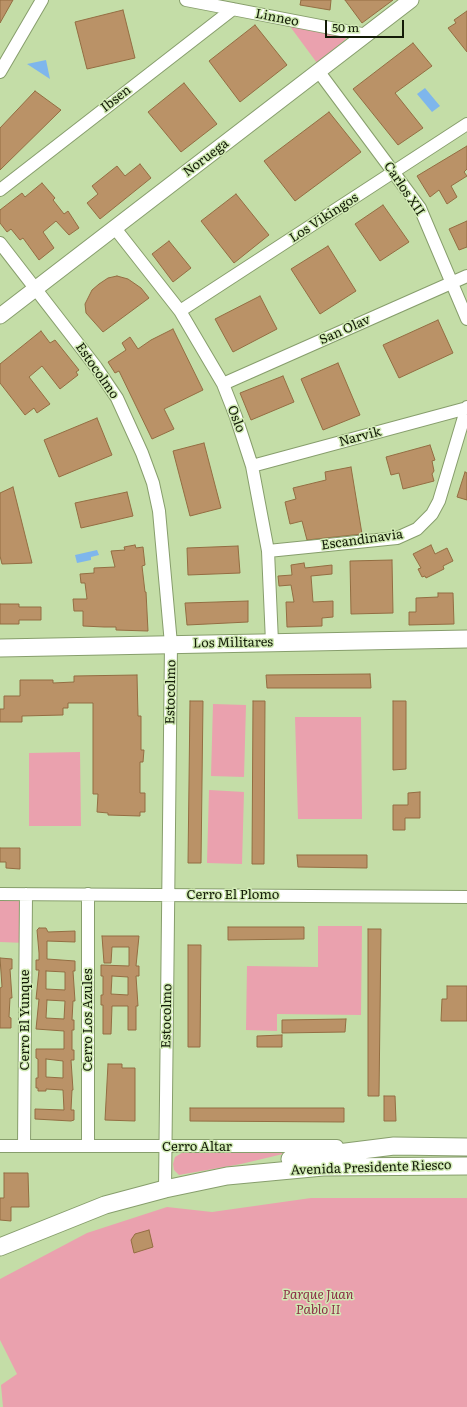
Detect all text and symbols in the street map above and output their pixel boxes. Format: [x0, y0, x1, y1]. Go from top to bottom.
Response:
street label: Linneo [254, 6, 300, 30]
scale bar [327, 12, 406, 38]
text: 50 m [332, 18, 359, 36]
street label: Ibsen [98, 82, 134, 116]
street label: Noruega [180, 136, 232, 180]
street label: Carlos XII [380, 159, 428, 219]
street label: Los Vikingos [287, 190, 361, 246]
street label: San Olav [317, 312, 373, 348]
street label: Estocolmo [72, 340, 122, 402]
street label: Oslo [224, 403, 248, 435]
street label: Narvik [337, 424, 383, 450]
street label: Escandinavia [320, 527, 404, 553]
street label: Los Militares [193, 635, 273, 651]
street label: Estocolmo [163, 659, 179, 725]
street label: Cerro El Plomo [187, 887, 279, 903]
street label: Cerro Los Azules [80, 968, 96, 1072]
street label: Cerro El Yunque [17, 970, 33, 1070]
street label: Estocolmo [159, 983, 175, 1049]
street label: Cerro Altar [162, 1139, 232, 1155]
street label: Avenida Presidente Riesco [290, 1157, 452, 1179]
park label: Parque Juan Pablo II [282, 1287, 354, 1318]

